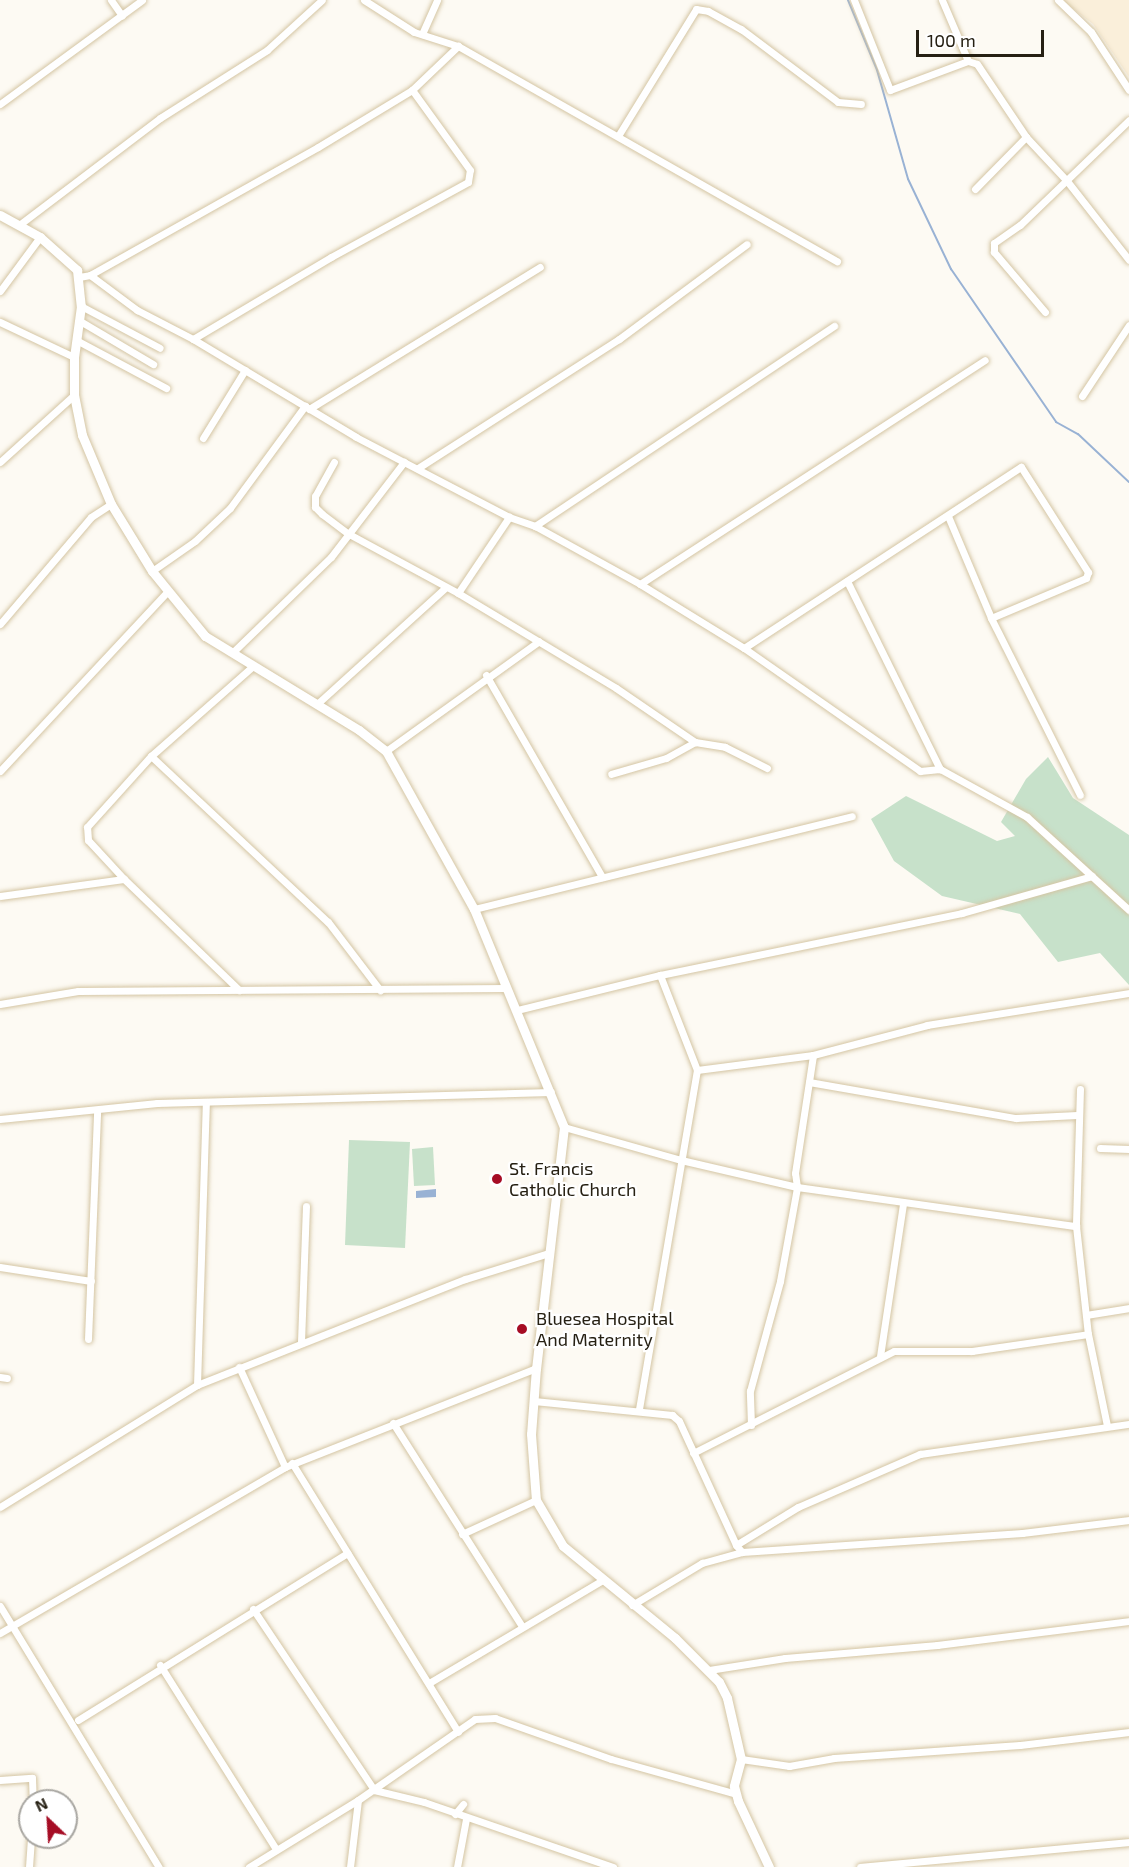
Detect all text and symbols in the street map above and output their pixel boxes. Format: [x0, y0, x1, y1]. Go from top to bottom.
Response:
scale bar [919, 18, 1046, 56]
text: 100 m [927, 29, 976, 51]
place label: St. Francis Catholic Church [509, 1158, 637, 1200]
marker: St. Francis Catholic Church [490, 1172, 504, 1186]
place label: Bluesea Hospital And Maternity [536, 1308, 674, 1350]
marker: Bluesea Hospital And Maternity [513, 1320, 531, 1338]
north arrow [18, 1789, 78, 1849]
text: N [32, 1793, 50, 1815]

